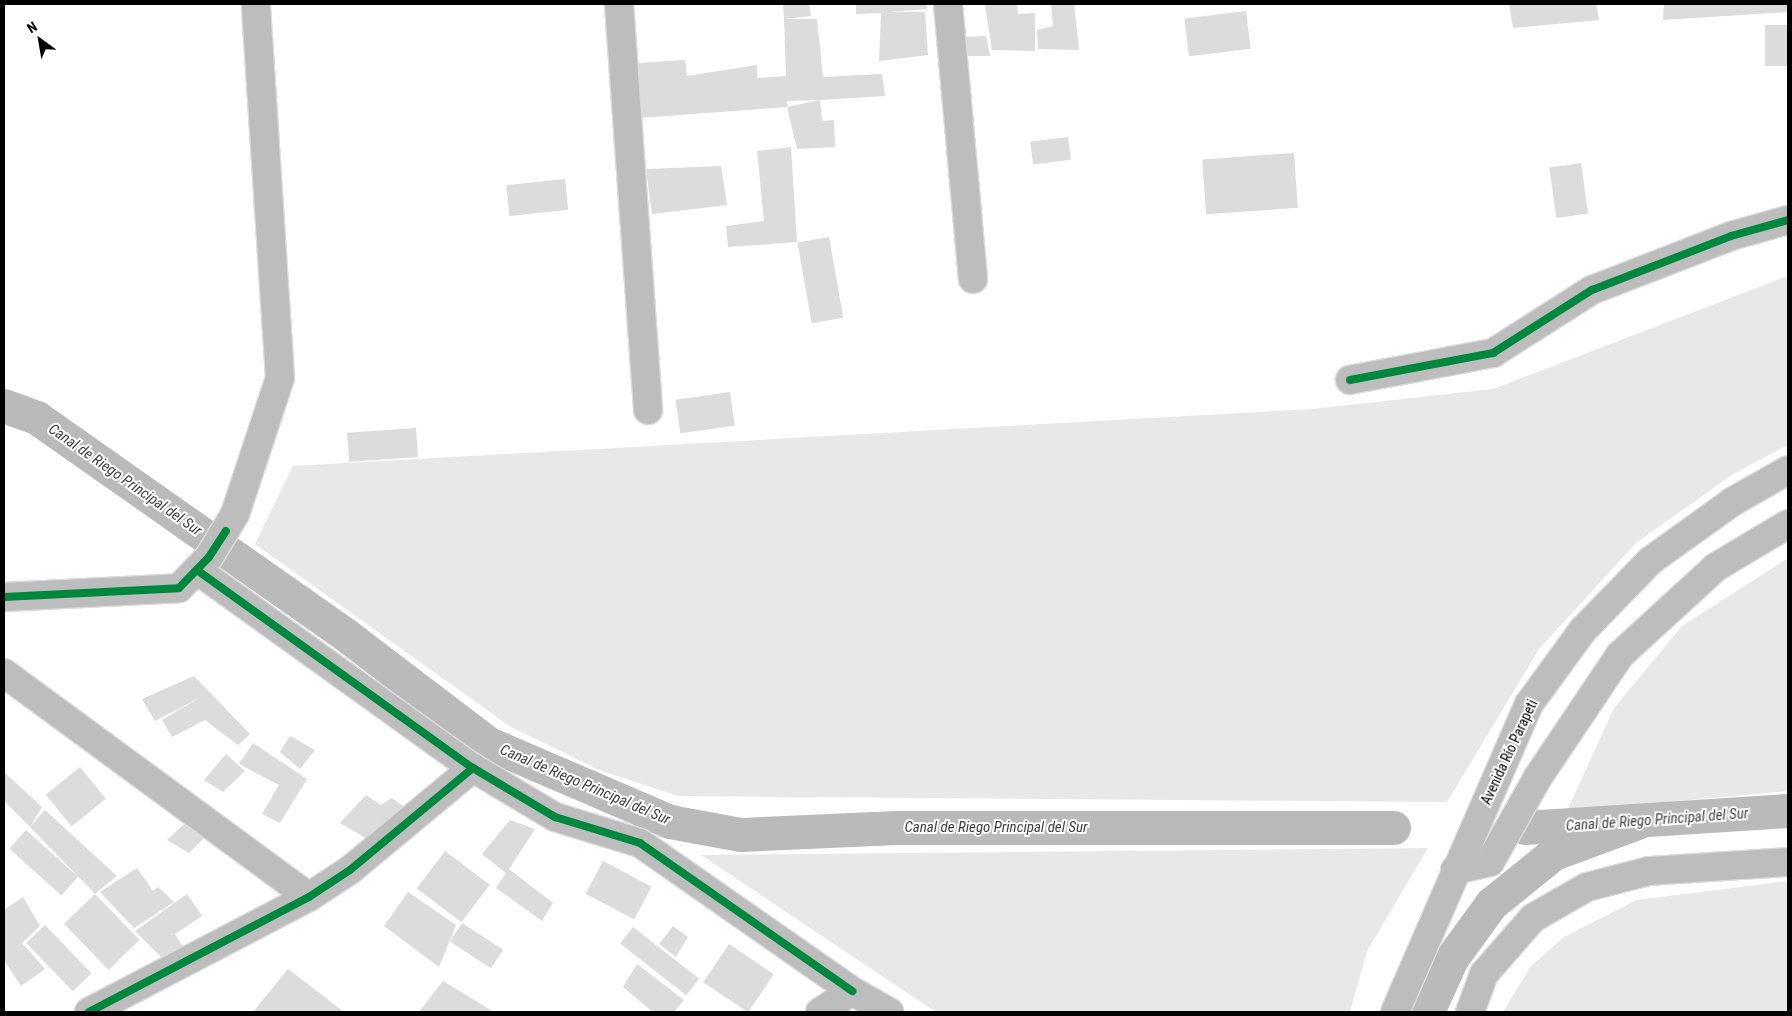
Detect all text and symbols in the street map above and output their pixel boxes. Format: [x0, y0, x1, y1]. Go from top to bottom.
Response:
north arrow [15, 15, 65, 65]
text: N [24, 18, 40, 36]
water label: Canal de Riego Principal del Sur [45, 420, 205, 540]
street label: Avenida Río Parapeti [1477, 697, 1541, 807]
water label: Canal de Riego Principal del Sur [497, 741, 673, 829]
water label: Canal de Riego Principal del Sur [1565, 805, 1749, 835]
water label: Canal de Riego Principal del Sur [905, 819, 1087, 837]

